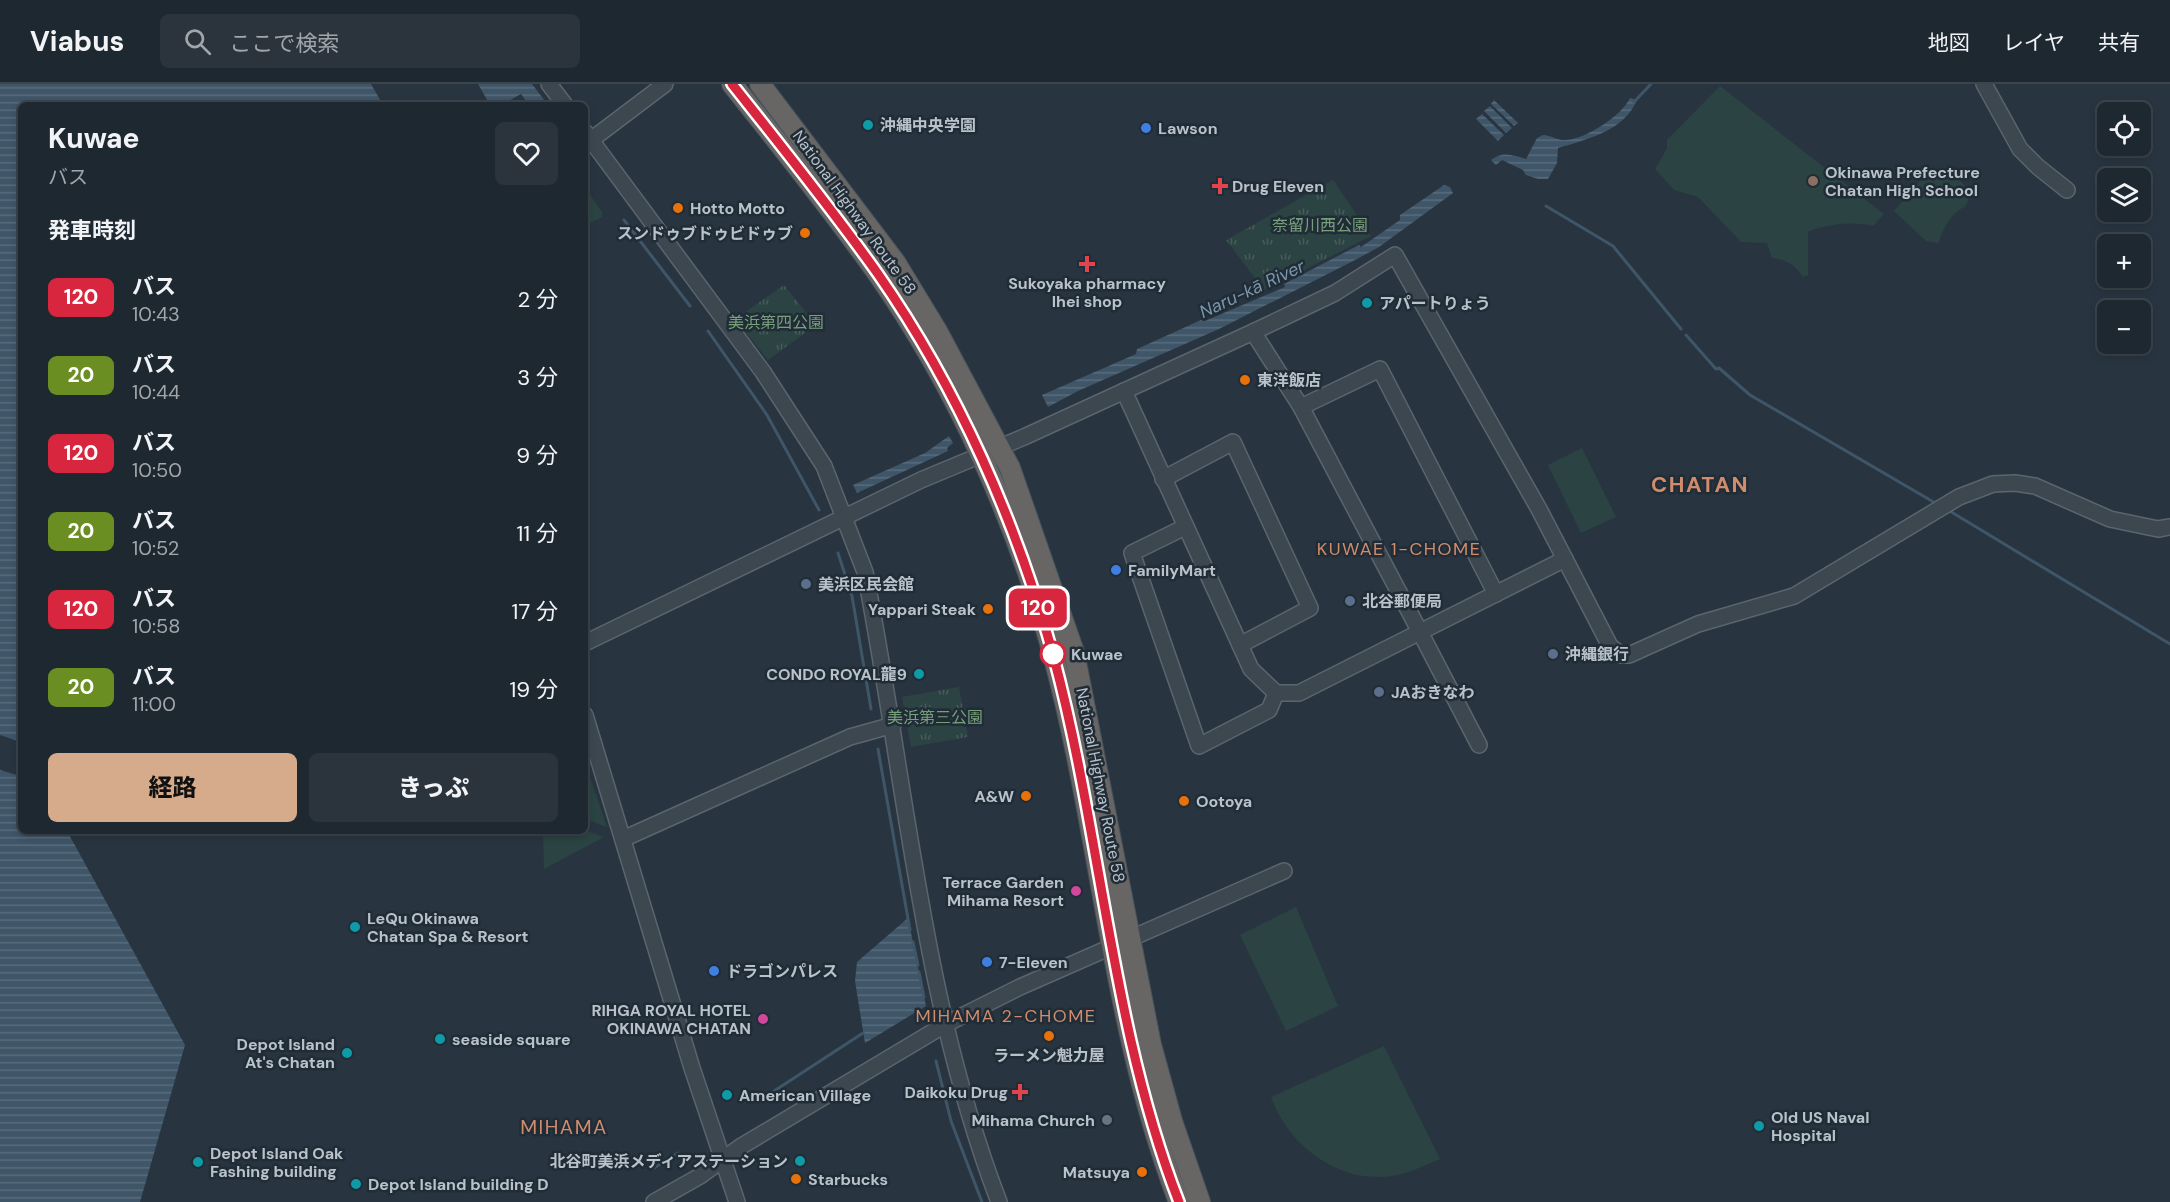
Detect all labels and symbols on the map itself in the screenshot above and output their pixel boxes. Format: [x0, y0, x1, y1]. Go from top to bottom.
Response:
place label: 沖縄中央学園 [880, 115, 976, 136]
marker: 沖縄中央学園 [861, 118, 875, 132]
place label: Lawson [1158, 118, 1218, 139]
marker: Lawson [1139, 121, 1153, 135]
street label: National Highway Route 58 [788, 126, 921, 298]
place label: Okinawa Prefecture Chatan High School [1825, 162, 1980, 201]
marker: Okinawa Prefecture Chatan High School [1806, 174, 1820, 188]
place label: Drug Eleven [1232, 176, 1324, 197]
marker: Drug Eleven [1213, 179, 1227, 193]
place label: Hotto Motto [690, 198, 785, 219]
marker: Hotto Motto [671, 201, 685, 215]
park label: 奈留川西公園 [1272, 215, 1368, 236]
place label: スンドゥブドゥビドゥブ [617, 223, 793, 244]
marker: スンドゥブドゥビドゥブ [798, 226, 812, 240]
water label: Naru-kā River [1195, 253, 1310, 324]
marker: Sukoyaka pharmacy Ihei shop [1080, 257, 1094, 271]
place label: Sukoyaka pharmacy Ihei shop [1008, 273, 1166, 312]
place label: アパートりょう [1379, 293, 1491, 314]
marker: アパートりょう [1360, 296, 1374, 310]
park label: 美浜第四公園 [728, 312, 824, 333]
place label: 東洋飯店 [1257, 370, 1321, 391]
marker: 東洋飯店 [1238, 373, 1252, 387]
district label: CHATAN [1651, 470, 1749, 499]
district label: KUWAE 1-CHOME [1317, 537, 1481, 561]
place label: FamilyMart [1128, 560, 1216, 581]
marker: FamilyMart [1109, 563, 1123, 577]
place label: 美浜区民会館 [818, 574, 914, 595]
marker: 美浜区民会館 [799, 577, 813, 591]
line badge: 120 [1004, 588, 1072, 628]
place label: 北谷郵便局 [1362, 591, 1442, 612]
marker: 北谷郵便局 [1343, 594, 1357, 608]
place label: Yappari Steak [868, 599, 977, 620]
marker: Yappari Steak [981, 602, 995, 616]
marker: Kuwae [1040, 641, 1066, 667]
place label: Kuwae [1071, 644, 1123, 665]
place label: 沖縄銀行 [1565, 644, 1629, 665]
marker: 沖縄銀行 [1546, 647, 1560, 661]
place label: CONDO ROYAL龍9 [766, 664, 907, 685]
marker: CONDO ROYAL龍9 [912, 667, 926, 681]
place label: JAおきなわ [1391, 682, 1475, 703]
marker: JAおきなわ [1372, 685, 1386, 699]
street label: National Highway Route 58 [1071, 686, 1130, 884]
park label: 美浜第三公園 [887, 707, 983, 728]
place label: A&W [974, 786, 1014, 807]
marker: A&W [1019, 789, 1033, 803]
place label: Ootoya [1196, 791, 1252, 812]
marker: Ootoya [1177, 794, 1191, 808]
place label: Terrace Garden Mihama Resort [942, 872, 1064, 911]
marker: Terrace Garden Mihama Resort [1069, 884, 1083, 898]
place label: LeQu Okinawa Chatan Spa & Resort [367, 908, 529, 947]
marker: LeQu Okinawa Chatan Spa & Resort [348, 920, 362, 934]
place label: 7-Eleven [999, 952, 1068, 973]
marker: 7-Eleven [980, 955, 994, 969]
place label: ドラゴンパレス [726, 961, 838, 982]
marker: ドラゴンパレス [707, 964, 721, 978]
place label: RIHGA ROYAL HOTEL OKINAWA CHATAN [591, 1000, 751, 1039]
district label: MIHAMA 2-CHOME [916, 1004, 1096, 1028]
marker: RIHGA ROYAL HOTEL OKINAWA CHATAN [756, 1012, 770, 1026]
place label: seaside square [452, 1029, 571, 1050]
marker: ラーメン魁力屋 [1042, 1029, 1056, 1043]
marker: seaside square [433, 1032, 447, 1046]
place label: Depot Island At's Chatan [237, 1034, 335, 1073]
place label: ラーメン魁力屋 [993, 1045, 1105, 1066]
marker: Depot Island At's Chatan [340, 1046, 354, 1060]
place label: Daikoku Drug [904, 1082, 1008, 1103]
place label: American Village [739, 1085, 871, 1106]
marker: Daikoku Drug [1013, 1085, 1027, 1099]
marker: American Village [720, 1088, 734, 1102]
place label: Old US Naval Hospital [1771, 1107, 1869, 1146]
place label: Mihama Church [971, 1110, 1095, 1131]
marker: Mihama Church [1100, 1113, 1114, 1127]
district label: MIHAMA [520, 1114, 608, 1140]
marker: Old US Naval Hospital [1752, 1119, 1766, 1133]
place label: Depot Island Oak Fashing building [210, 1143, 344, 1182]
place label: 北谷町美浜メディアステーション [549, 1151, 788, 1172]
marker: 北谷町美浜メディアステーション [793, 1154, 807, 1168]
marker: Depot Island Oak Fashing building [191, 1155, 205, 1169]
place label: Matsuya [1063, 1162, 1130, 1183]
marker: Matsuya [1135, 1165, 1149, 1179]
place label: Starbucks [808, 1169, 888, 1190]
marker: Starbucks [789, 1172, 803, 1186]
place label: Depot Island building D [368, 1174, 549, 1195]
marker: Depot Island building D [349, 1177, 363, 1191]

